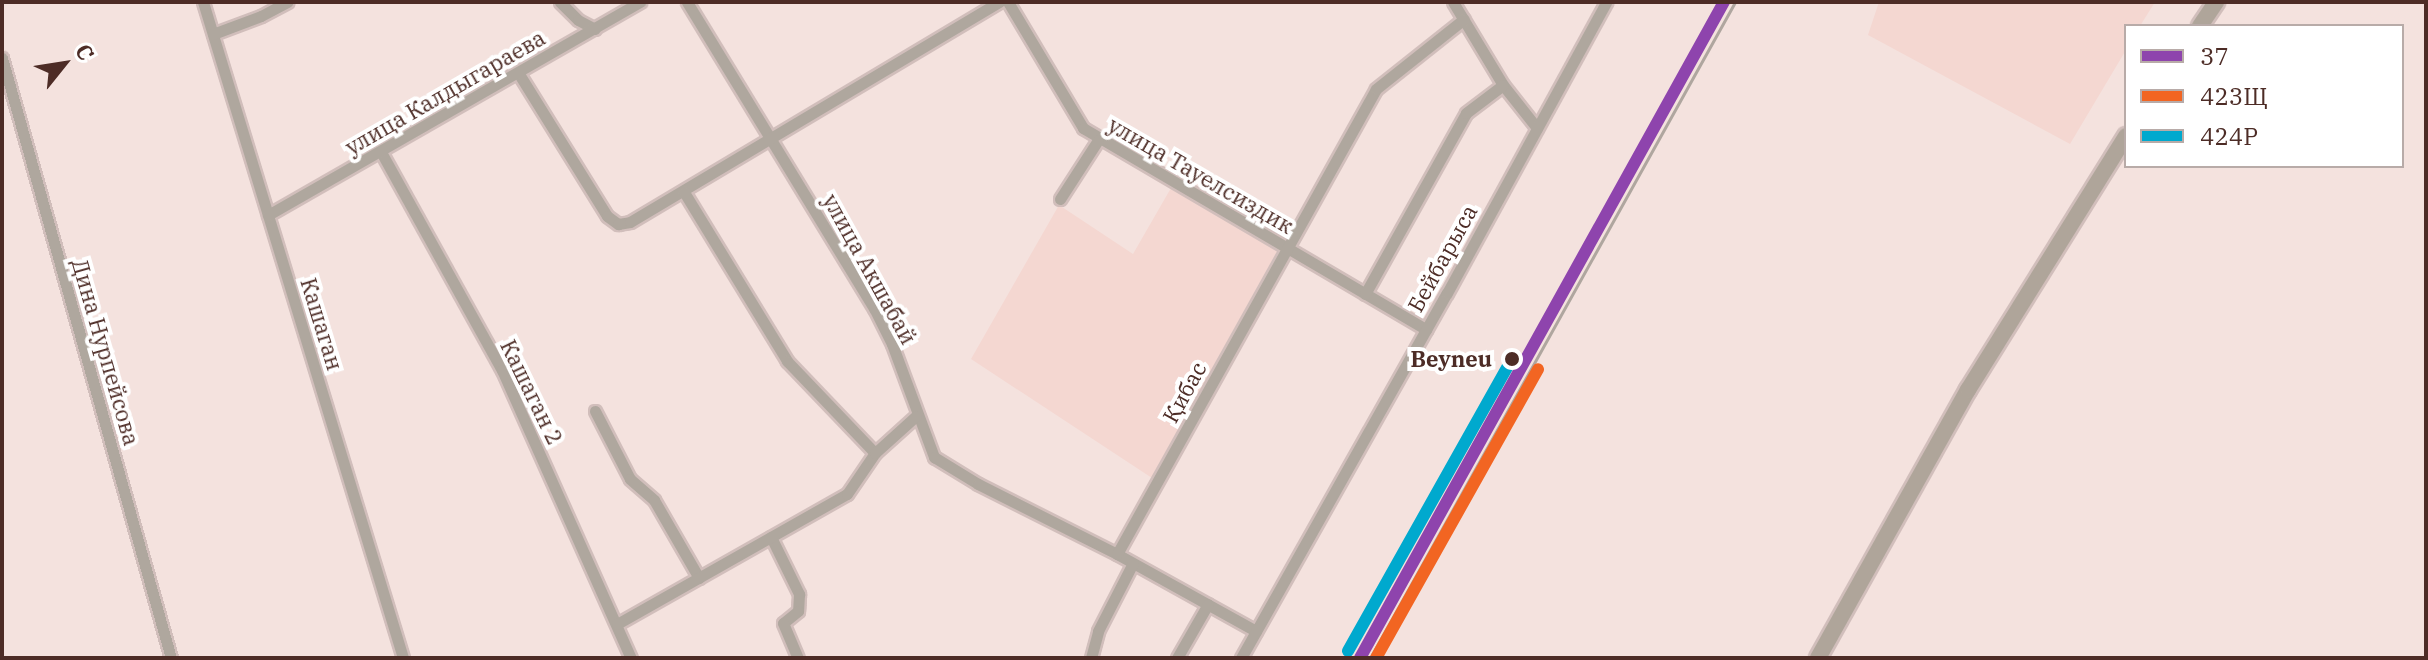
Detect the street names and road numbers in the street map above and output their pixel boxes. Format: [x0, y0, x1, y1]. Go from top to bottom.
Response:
street label: улица Калдыгараева [340, 24, 550, 160]
street label: улица Тауелсиздик [1104, 111, 1298, 239]
street label: улица Акшабай [818, 189, 922, 349]
street label: Бейбарыса [1402, 200, 1482, 316]
street label: Дина Нурпейсова [67, 256, 145, 448]
street label: Кашаган [295, 275, 349, 373]
street label: Кашаган 2 [495, 335, 569, 449]
street label: Қибас [1157, 357, 1211, 427]

